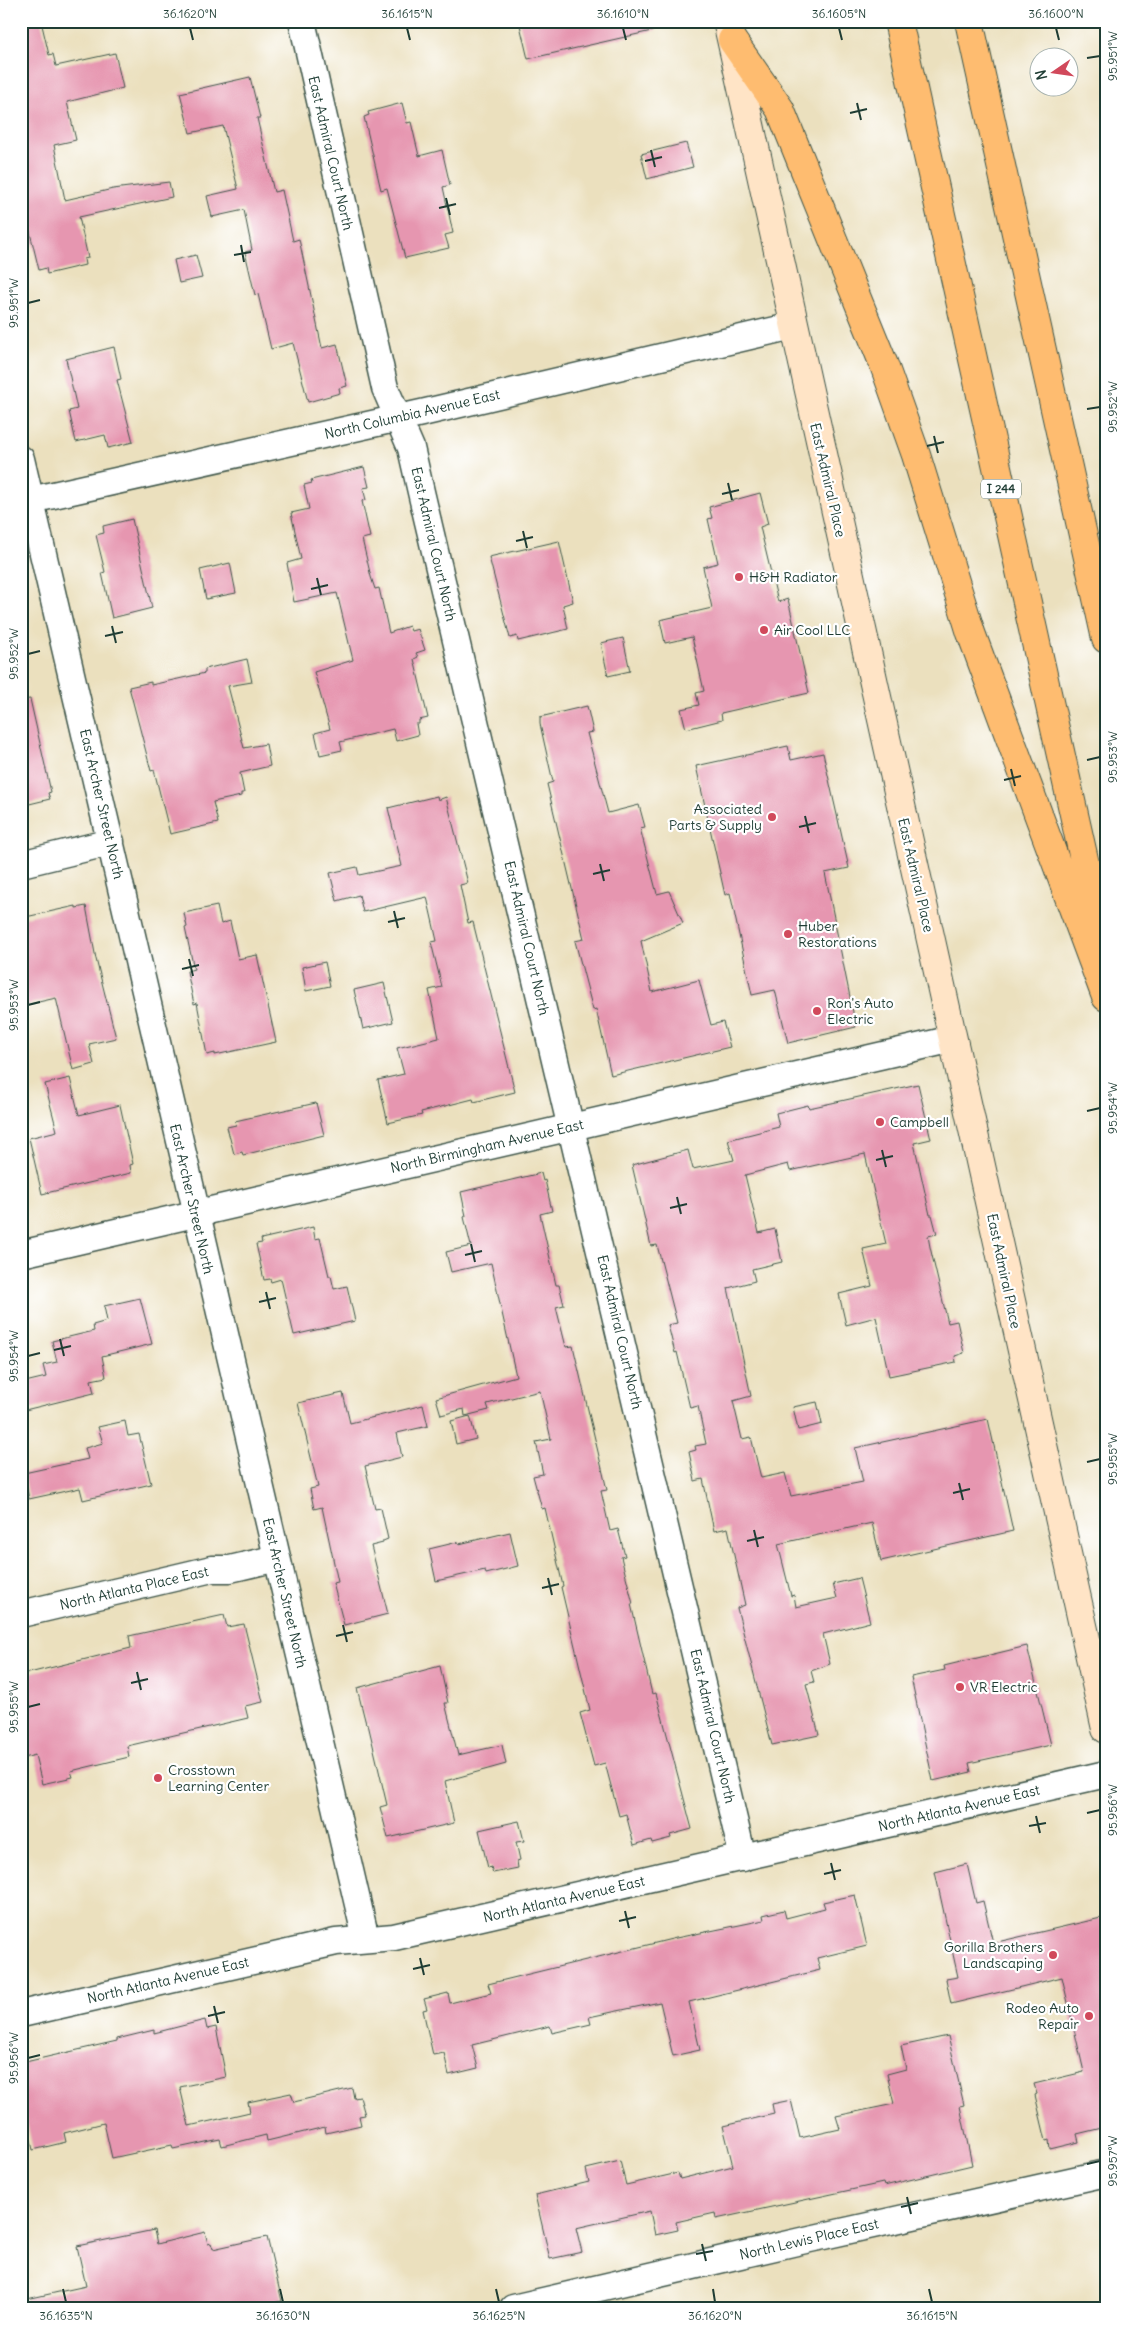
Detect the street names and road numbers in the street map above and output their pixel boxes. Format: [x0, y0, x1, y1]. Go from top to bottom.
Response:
street label: East Admiral Court North [304, 74, 358, 232]
street label: North Columbia Avenue East [323, 385, 502, 443]
street label: East Admiral Place [806, 421, 850, 539]
street label: East Admiral Court North [407, 465, 461, 623]
road number: I 244 [981, 479, 1021, 498]
street label: East Archer Street North [76, 727, 128, 881]
street label: East Admiral Place [894, 816, 938, 934]
street label: East Admiral Court North [500, 859, 554, 1017]
street label: North Birmingham Avenue East [389, 1115, 586, 1177]
street label: East Archer Street North [166, 1122, 218, 1276]
street label: East Admiral Place [983, 1212, 1025, 1330]
street label: East Admiral Court North [593, 1253, 647, 1411]
street label: East Archer Street North [259, 1516, 311, 1670]
street label: North Atlanta Place East [58, 1562, 211, 1614]
street label: East Admiral Court North [686, 1647, 740, 1805]
street label: North Atlanta Avenue East [876, 1781, 1042, 1835]
street label: North Atlanta Avenue East [481, 1872, 647, 1926]
street label: North Atlanta Avenue East [85, 1953, 251, 2007]
street label: North Lewis Place East [738, 2214, 881, 2264]

